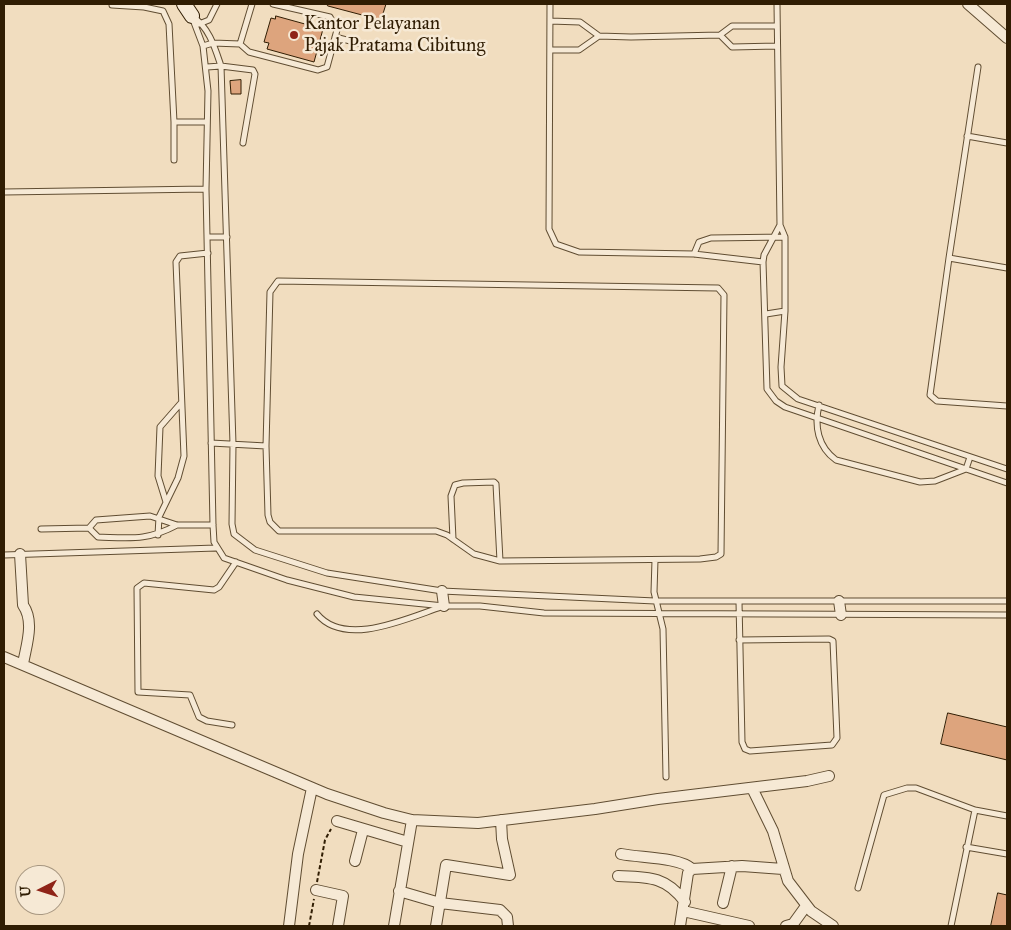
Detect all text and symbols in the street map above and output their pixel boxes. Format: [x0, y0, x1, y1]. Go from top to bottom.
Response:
place label: Kantor Pelayanan Pajak Pratama Cibitung [304, 13, 485, 57]
marker: Kantor Pelayanan Pajak Pratama Cibitung [288, 29, 300, 41]
north arrow [15, 865, 65, 915]
text: U [17, 885, 35, 898]

